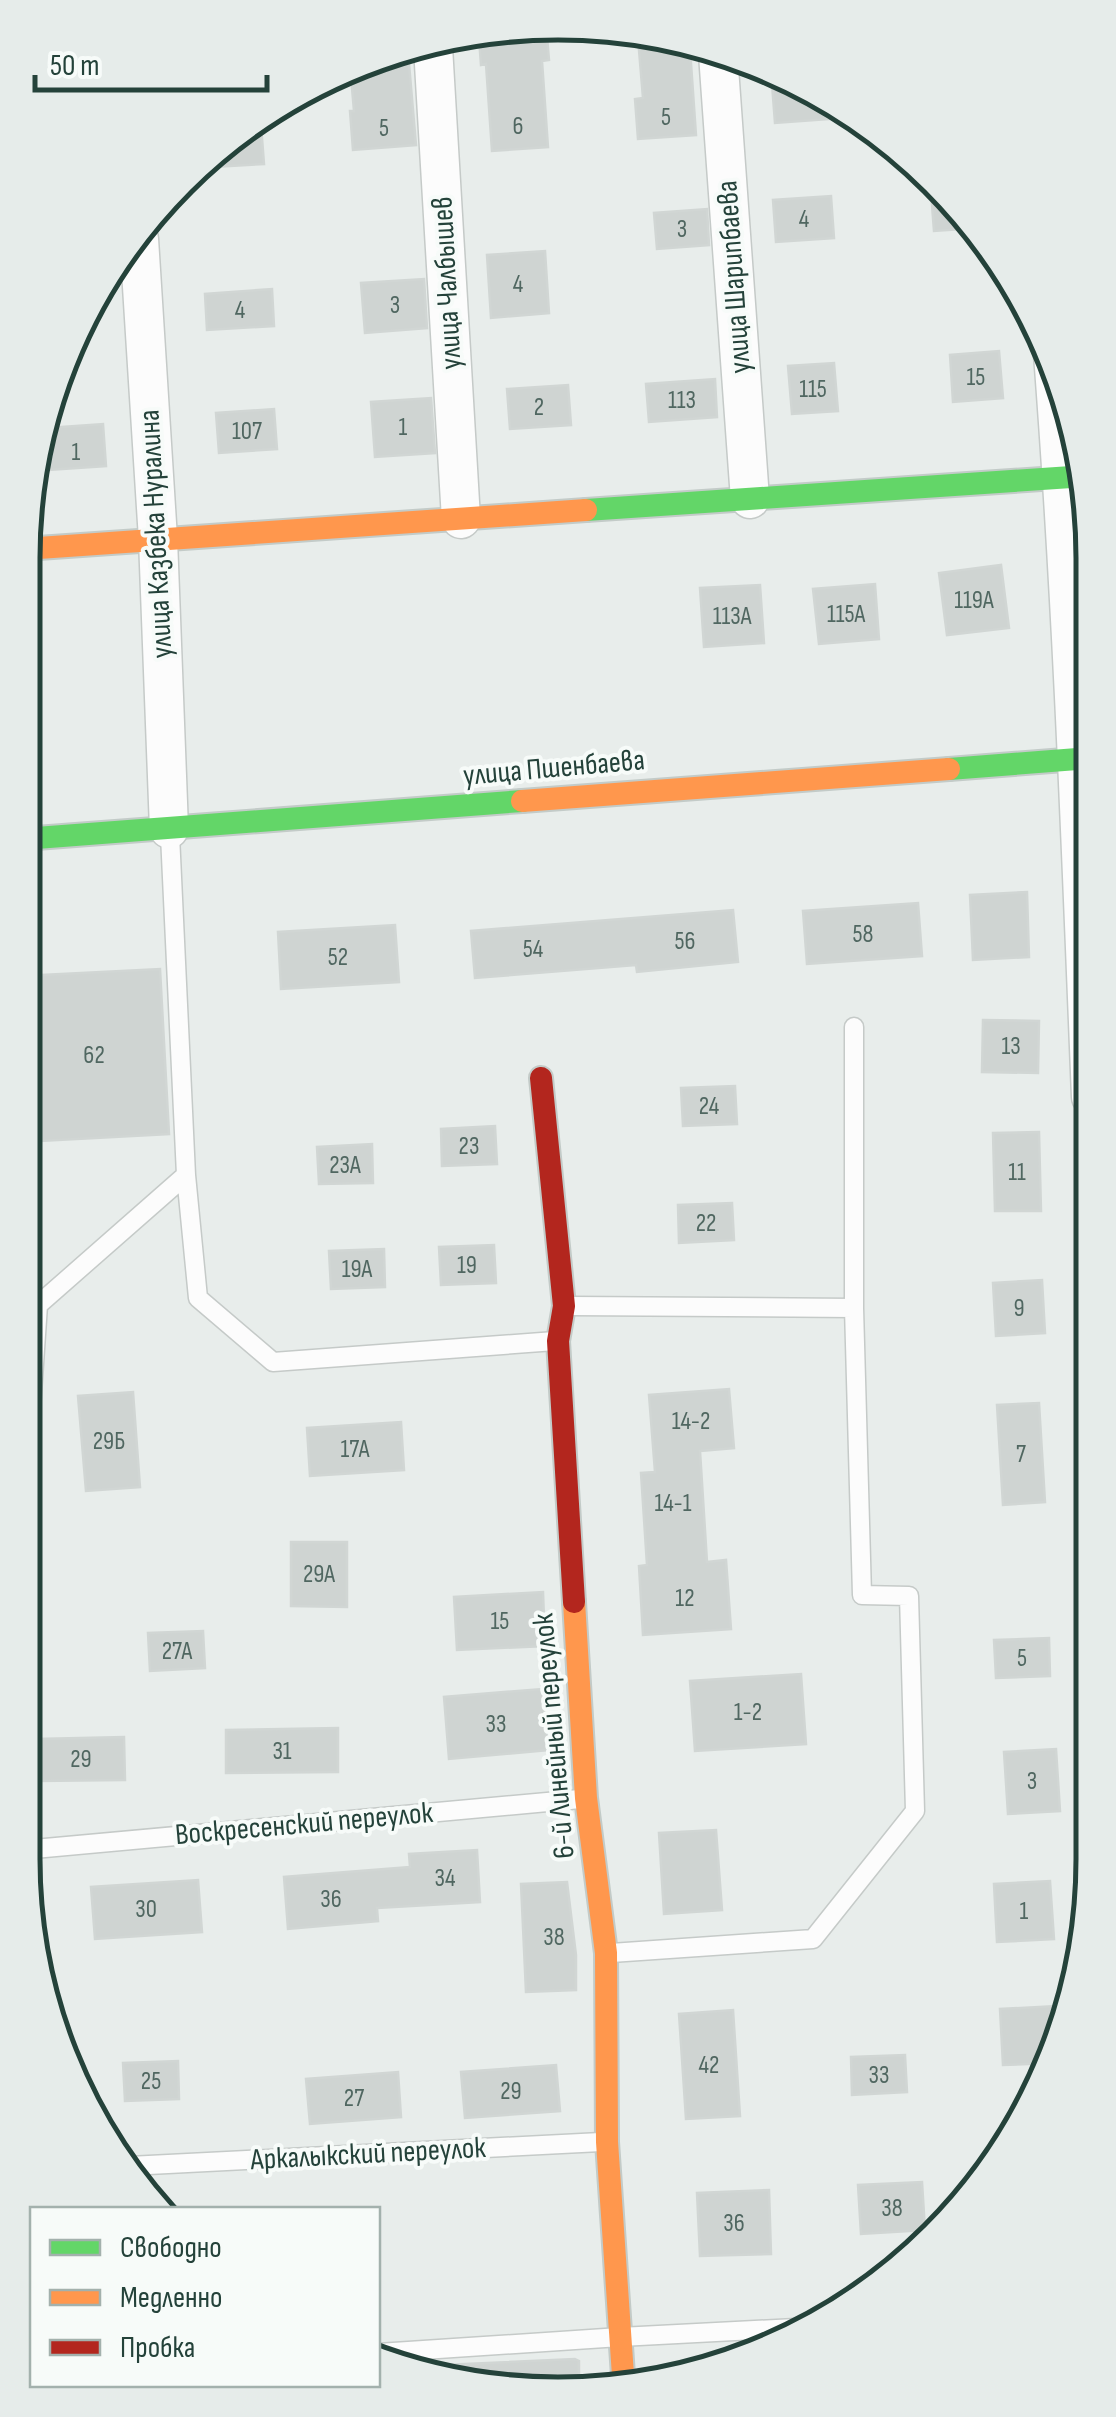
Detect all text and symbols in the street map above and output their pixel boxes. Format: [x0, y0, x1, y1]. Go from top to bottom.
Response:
scale bar [35, 30, 268, 92]
text: 50 m [50, 48, 99, 84]
house number: 5 [661, 102, 671, 133]
house number: 6 [513, 111, 523, 142]
house number: 5 [379, 113, 389, 144]
street label: улица Шарипбаева [709, 179, 759, 375]
street label: улица Чалбышев [424, 196, 470, 370]
house number: 4 [799, 204, 809, 235]
house number: 3 [677, 214, 687, 245]
house number: 4 [513, 269, 523, 300]
house number: 3 [390, 290, 400, 321]
house number: 4 [235, 295, 245, 326]
house number: 15 [967, 362, 985, 393]
house number: 115 [799, 374, 827, 405]
house number: 113 [668, 385, 696, 416]
house number: 2 [534, 392, 544, 423]
street label: улица Казбека Нуралина [132, 409, 180, 659]
house number: 1 [399, 412, 408, 443]
house number: 107 [232, 416, 262, 447]
house number: 1 [72, 437, 81, 468]
house number: 119А [954, 585, 994, 616]
house number: 115А [827, 599, 865, 630]
house number: 113А [713, 601, 752, 632]
street label: улица Пшенбаева [462, 742, 646, 794]
house number: 58 [852, 919, 874, 950]
house number: 56 [675, 926, 695, 957]
house number: 54 [523, 934, 543, 965]
house number: 52 [328, 942, 348, 973]
house number: 13 [1001, 1031, 1021, 1062]
house number: 62 [83, 1040, 105, 1071]
house number: 24 [699, 1091, 719, 1122]
house number: 23 [459, 1131, 479, 1162]
house number: 23А [329, 1150, 361, 1181]
house number: 11 [1008, 1157, 1026, 1188]
house number: 22 [696, 1208, 716, 1239]
house number: 19 [457, 1250, 477, 1281]
house number: 19А [342, 1254, 373, 1285]
house number: 9 [1013, 1293, 1025, 1324]
house number: 14-2 [672, 1406, 710, 1437]
house number: 29Б [93, 1426, 125, 1457]
house number: 17А [341, 1434, 370, 1465]
house number: 7 [1016, 1439, 1026, 1470]
house number: 14-1 [654, 1488, 692, 1519]
house number: 29А [303, 1559, 335, 1590]
house number: 12 [675, 1583, 695, 1614]
house number: 15 [491, 1606, 509, 1637]
street label: 6-й Линейный переулок [525, 1611, 583, 1860]
house number: 27А [162, 1636, 193, 1667]
house number: 5 [1017, 1643, 1027, 1674]
house number: 1-2 [734, 1697, 762, 1728]
house number: 33 [486, 1709, 506, 1740]
house number: 31 [272, 1736, 292, 1767]
house number: 29 [70, 1744, 92, 1775]
house number: 3 [1027, 1766, 1037, 1797]
street label: Воскресенский переулок [174, 1795, 435, 1853]
house number: 34 [435, 1863, 455, 1894]
house number: 36 [320, 1884, 342, 1915]
house number: 30 [135, 1894, 157, 1925]
house number: 1 [1020, 1896, 1029, 1927]
house number: 38 [543, 1922, 565, 1953]
house number: 42 [699, 2050, 719, 2081]
house number: 33 [869, 2060, 889, 2091]
house number: 25 [141, 2066, 161, 2097]
house number: 29 [500, 2076, 522, 2107]
house number: 27 [344, 2083, 364, 2114]
street label: Аркалыкский переулок [249, 2130, 487, 2178]
house number: 38 [881, 2193, 903, 2224]
legend [30, 2207, 380, 2387]
house number: 36 [723, 2208, 745, 2239]
text: Свободно [120, 2230, 222, 2266]
text: Медленно [120, 2280, 222, 2316]
text: Пробка [120, 2330, 195, 2366]

